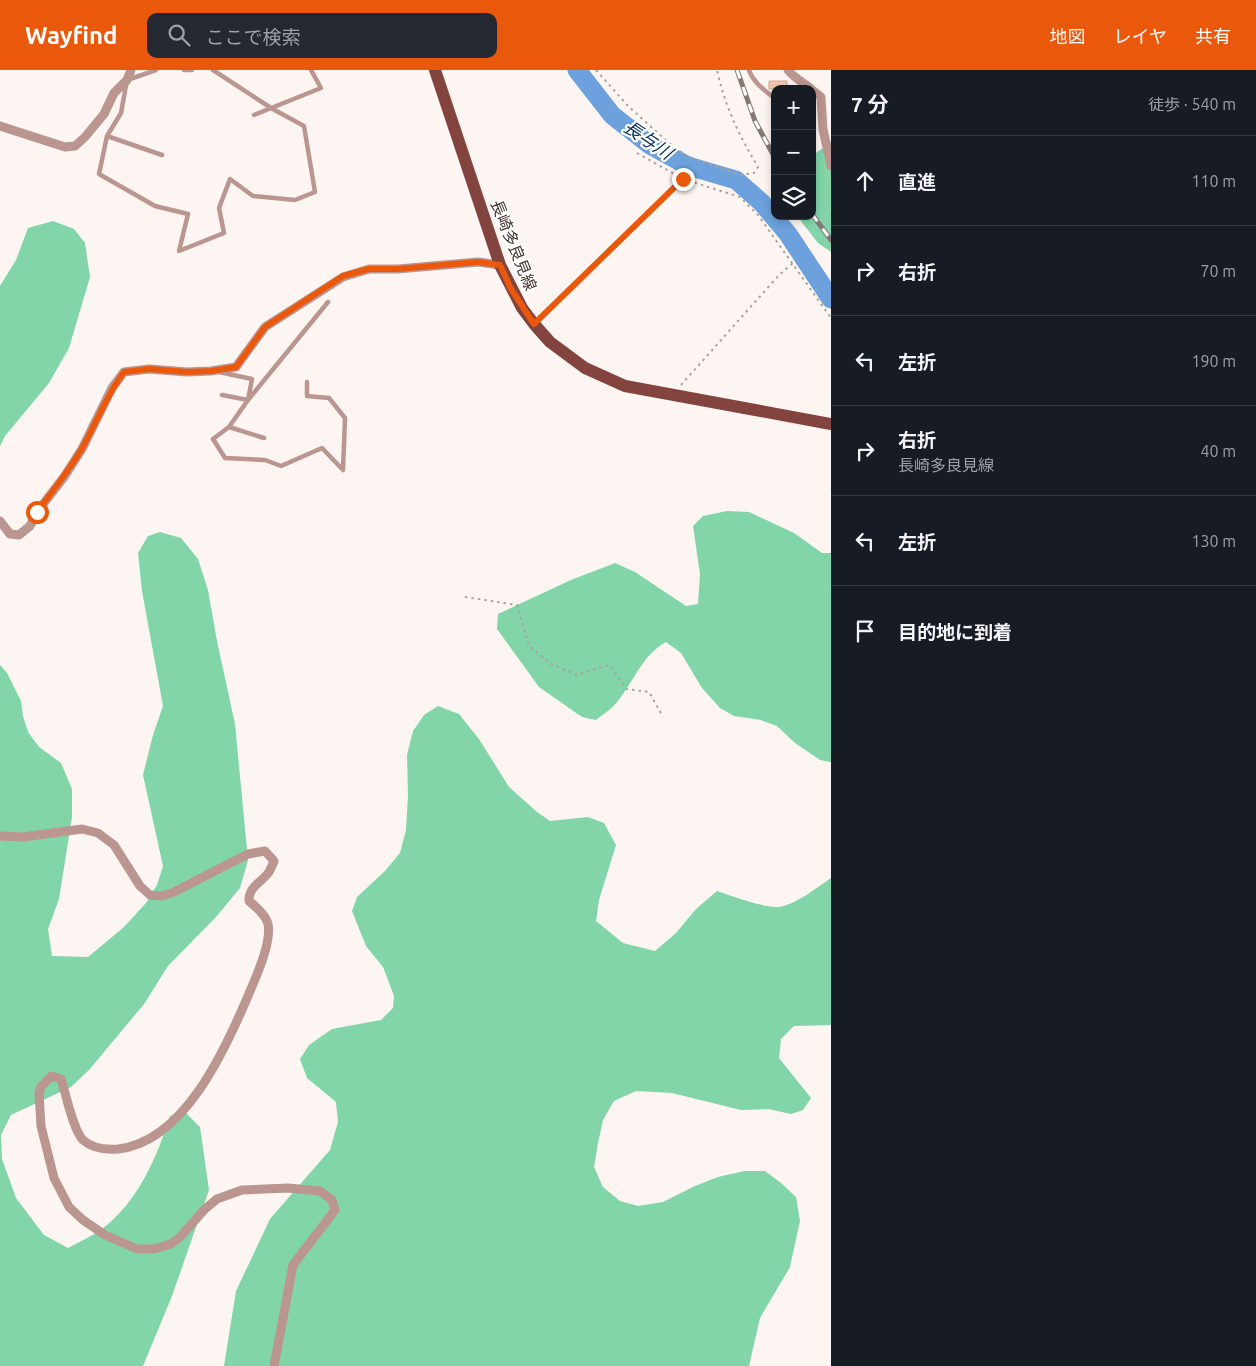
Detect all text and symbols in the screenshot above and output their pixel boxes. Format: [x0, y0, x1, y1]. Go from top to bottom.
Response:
search box [147, 13, 497, 58]
icon: search [165, 21, 193, 49]
text: Wayfind [25, 22, 117, 49]
text: ここで検索 [205, 26, 300, 48]
text: 地図 [1050, 26, 1086, 46]
text: レイヤ [1114, 26, 1167, 46]
text: 共有 [1195, 26, 1231, 46]
map controls [771, 85, 816, 220]
button: + [771, 85, 816, 130]
text: 7 分 [851, 92, 889, 116]
text: 徒歩 · 540 m [1148, 95, 1236, 113]
water label: 長与川 [621, 116, 678, 164]
button: − [771, 130, 816, 175]
icon: ahead [851, 167, 879, 195]
route end [672, 168, 695, 191]
text: 直進 [898, 171, 936, 193]
text: 110 m [1191, 172, 1236, 190]
button: layers [771, 175, 816, 220]
street label: 長崎多良見線 [488, 197, 540, 293]
icon: right [851, 257, 879, 285]
text: 右折 [898, 261, 936, 283]
text: 70 m [1200, 262, 1236, 280]
icon: left [851, 347, 879, 375]
text: 左折 [898, 351, 936, 373]
text: 190 m [1191, 352, 1236, 370]
text: 右折 [898, 429, 936, 451]
icon: right [851, 437, 879, 465]
text: 40 m [1200, 442, 1236, 460]
text: 長崎多良見線 [898, 456, 994, 474]
route start [26, 501, 49, 524]
icon: left [851, 527, 879, 555]
text: 左折 [898, 531, 936, 553]
text: 130 m [1191, 532, 1236, 550]
icon: arrive [851, 617, 879, 645]
text: 目的地に到着 [898, 621, 1012, 643]

